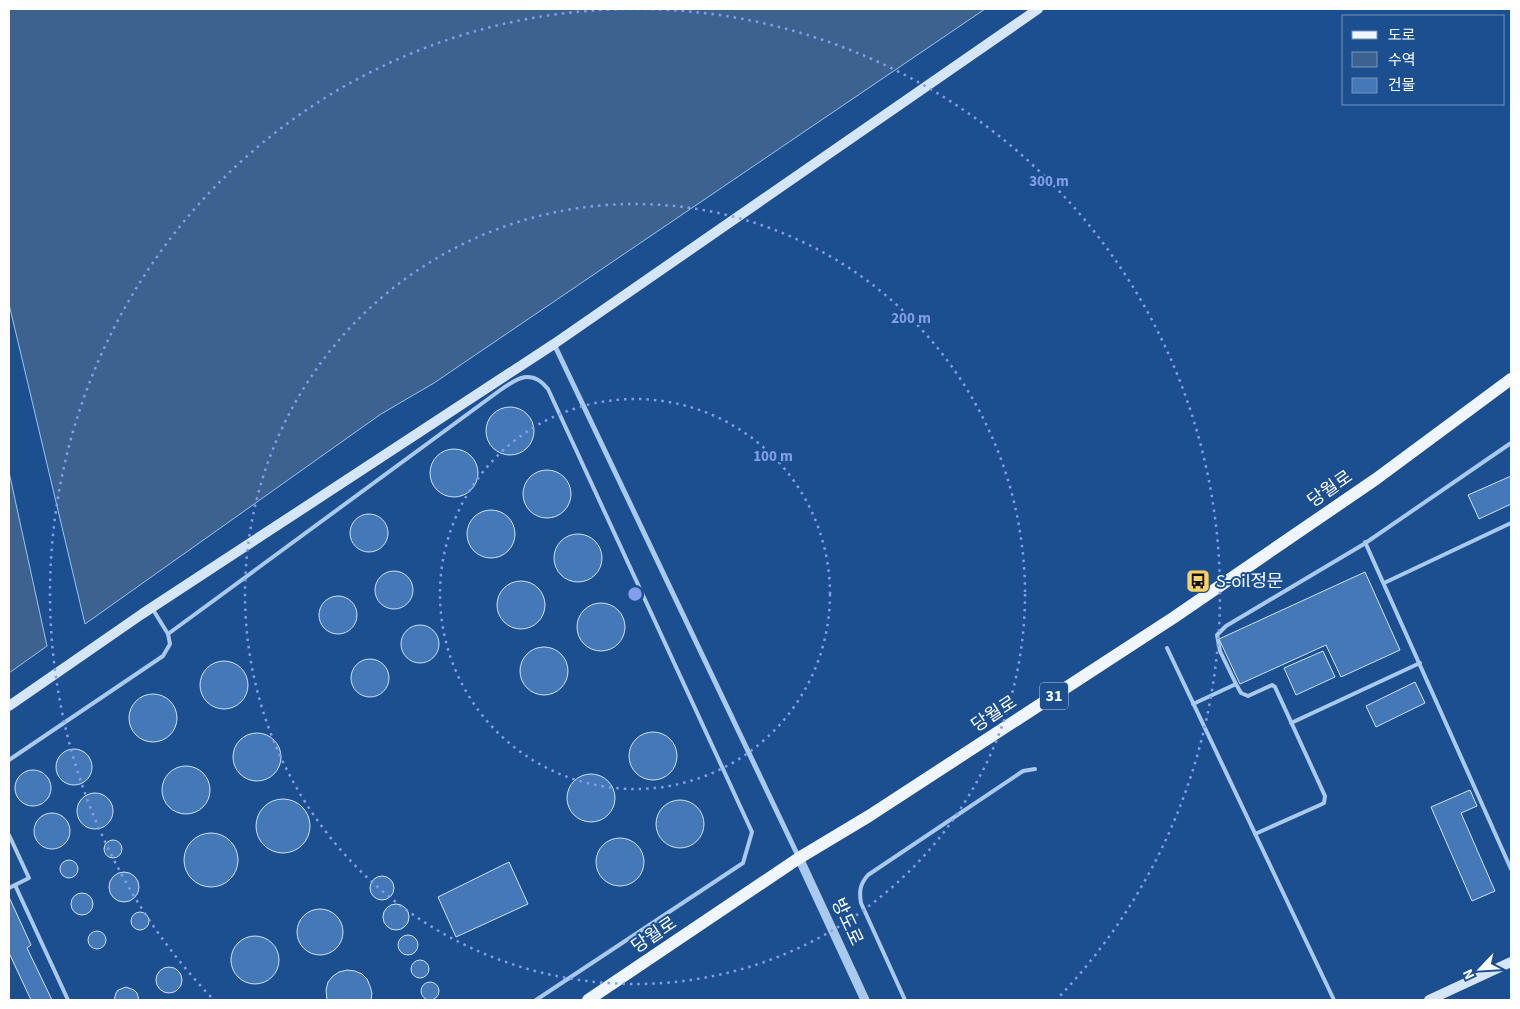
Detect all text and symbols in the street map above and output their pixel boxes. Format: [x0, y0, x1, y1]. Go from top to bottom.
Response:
legend [1342, 15, 1505, 105]
text: 도로 [1388, 25, 1416, 46]
text: 수역 [1388, 50, 1416, 71]
text: 건물 [1388, 75, 1416, 96]
text: 300 m [1029, 171, 1069, 192]
text: 200 m [891, 308, 931, 329]
text: 100 m [753, 446, 793, 467]
street label: 당월로 [1302, 465, 1358, 513]
bus stop icon: S-oil정문 [1185, 568, 1211, 594]
place label: S-oil정문 [1216, 569, 1283, 594]
centre of rings [626, 585, 644, 603]
road number: 31 [1040, 682, 1068, 709]
street label: 당월로 [966, 690, 1022, 738]
street label: 방도로 [825, 894, 869, 950]
street label: 당월로 [626, 911, 682, 959]
north arrow [1455, 944, 1505, 994]
text: N [1458, 966, 1480, 983]

